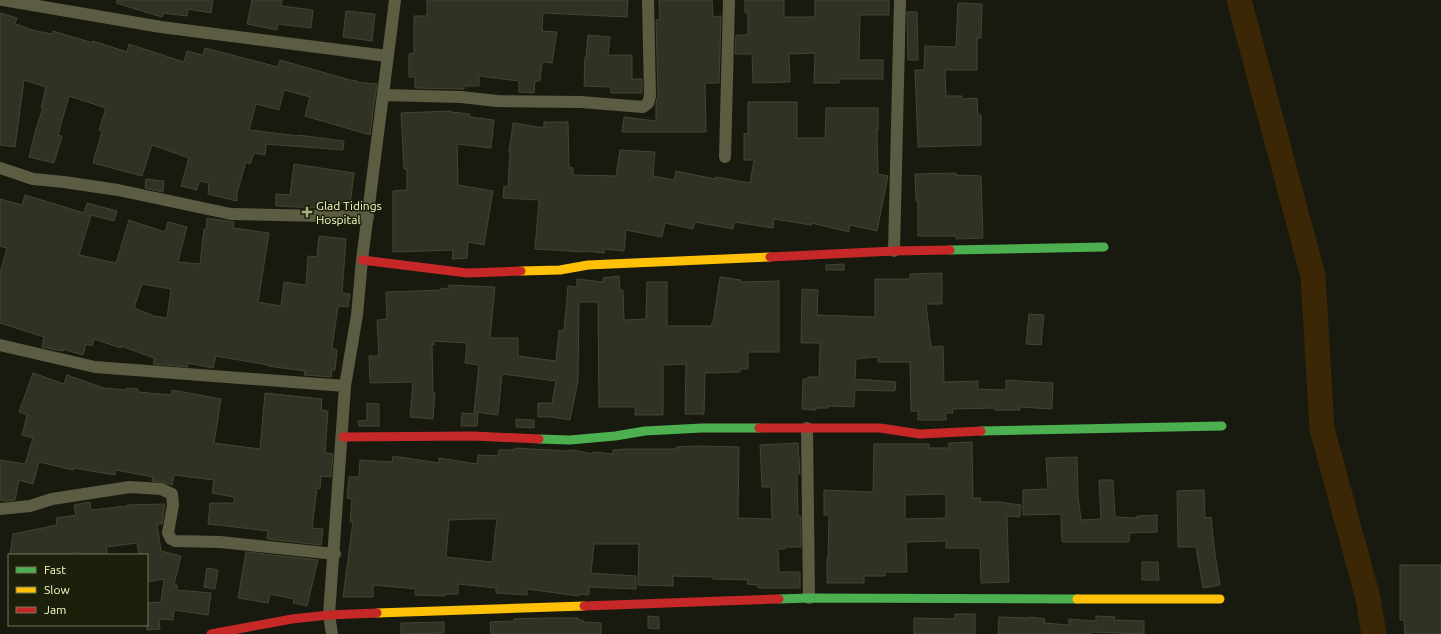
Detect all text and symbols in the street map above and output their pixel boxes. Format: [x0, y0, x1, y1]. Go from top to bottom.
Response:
place label: Glad Tidings Hospital [316, 199, 382, 226]
marker: Glad Tidings Hospital [301, 206, 313, 218]
legend [8, 554, 148, 626]
text: Fast [44, 563, 66, 576]
text: Slow [44, 583, 70, 596]
text: Jam [44, 603, 66, 616]

